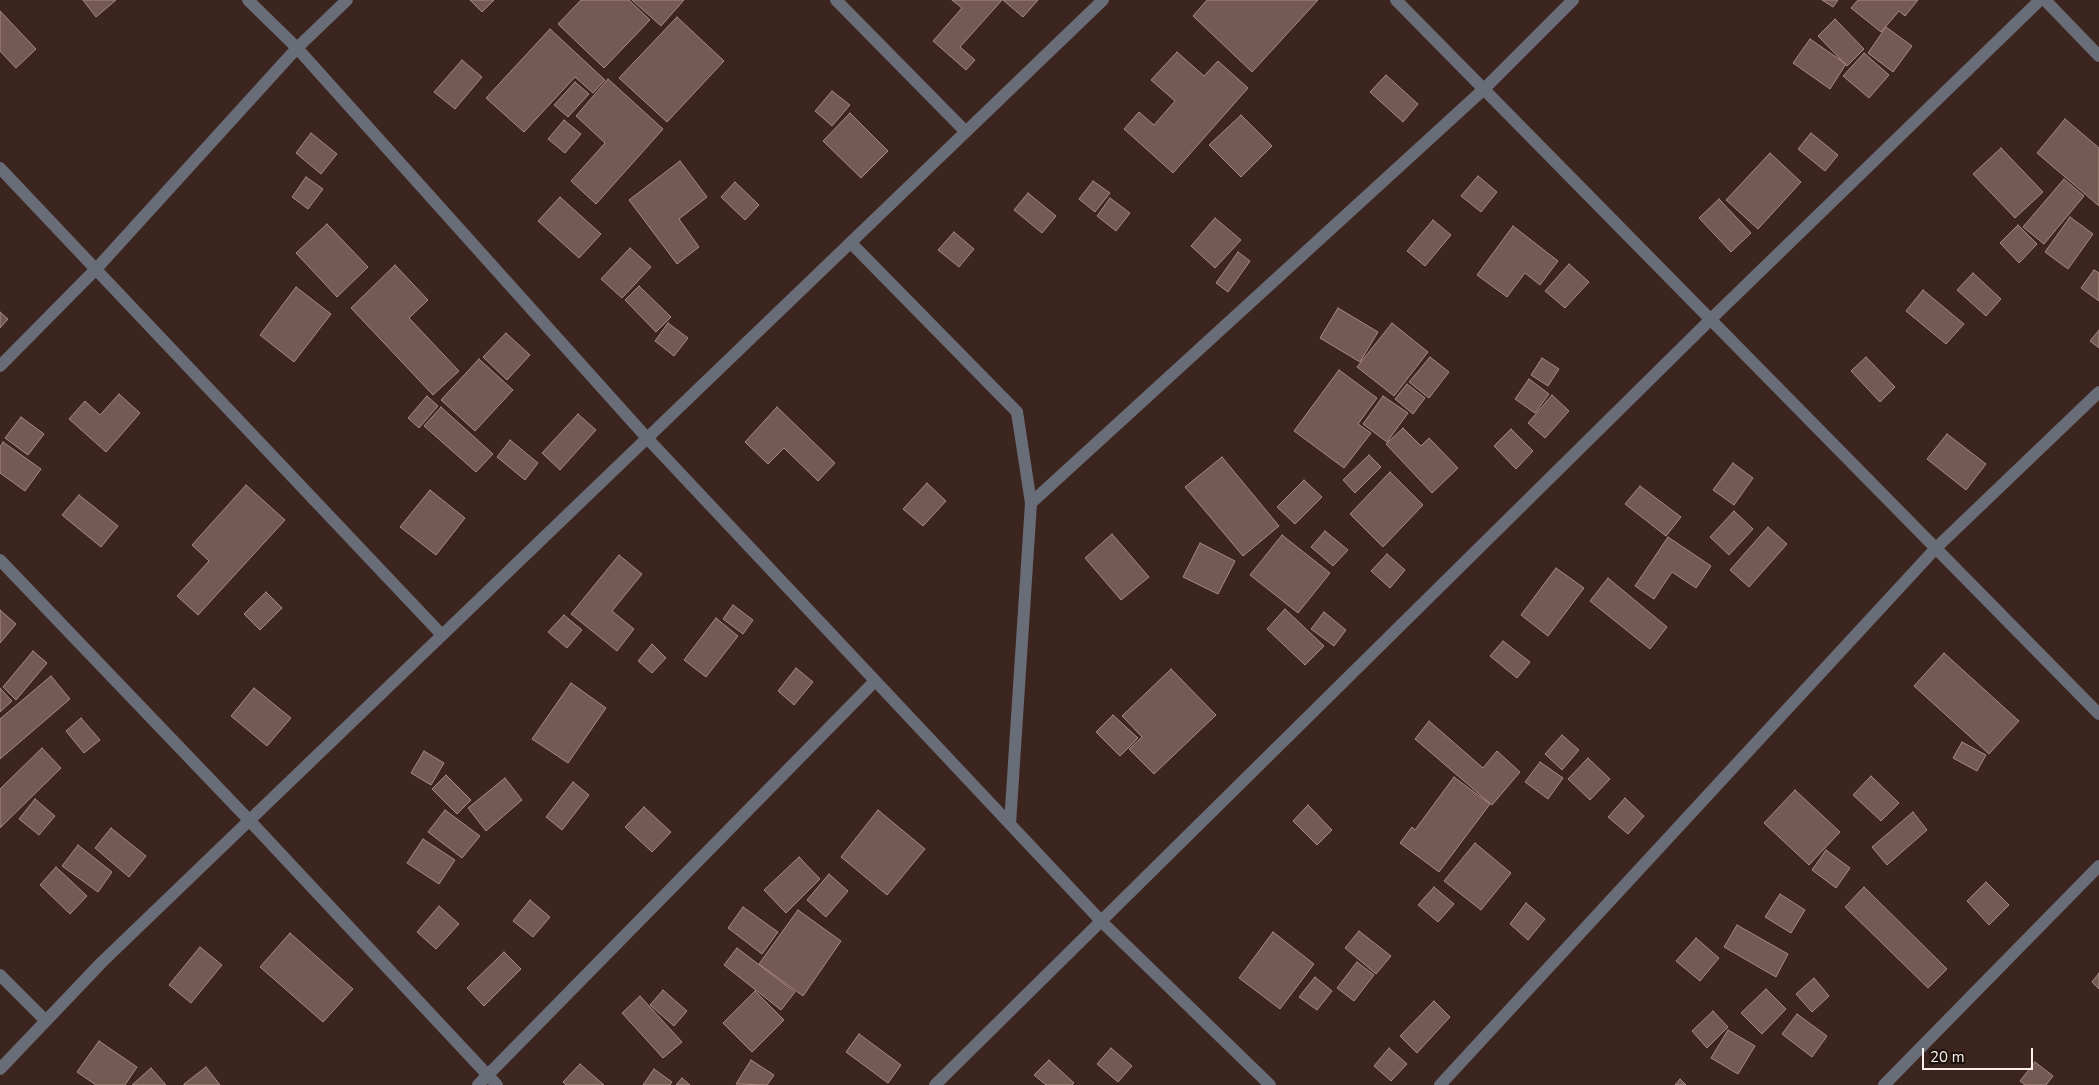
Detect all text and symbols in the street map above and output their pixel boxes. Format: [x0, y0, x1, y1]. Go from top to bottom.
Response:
scale bar [1924, 1038, 2035, 1070]
text: 20 m [1930, 1047, 1965, 1067]

